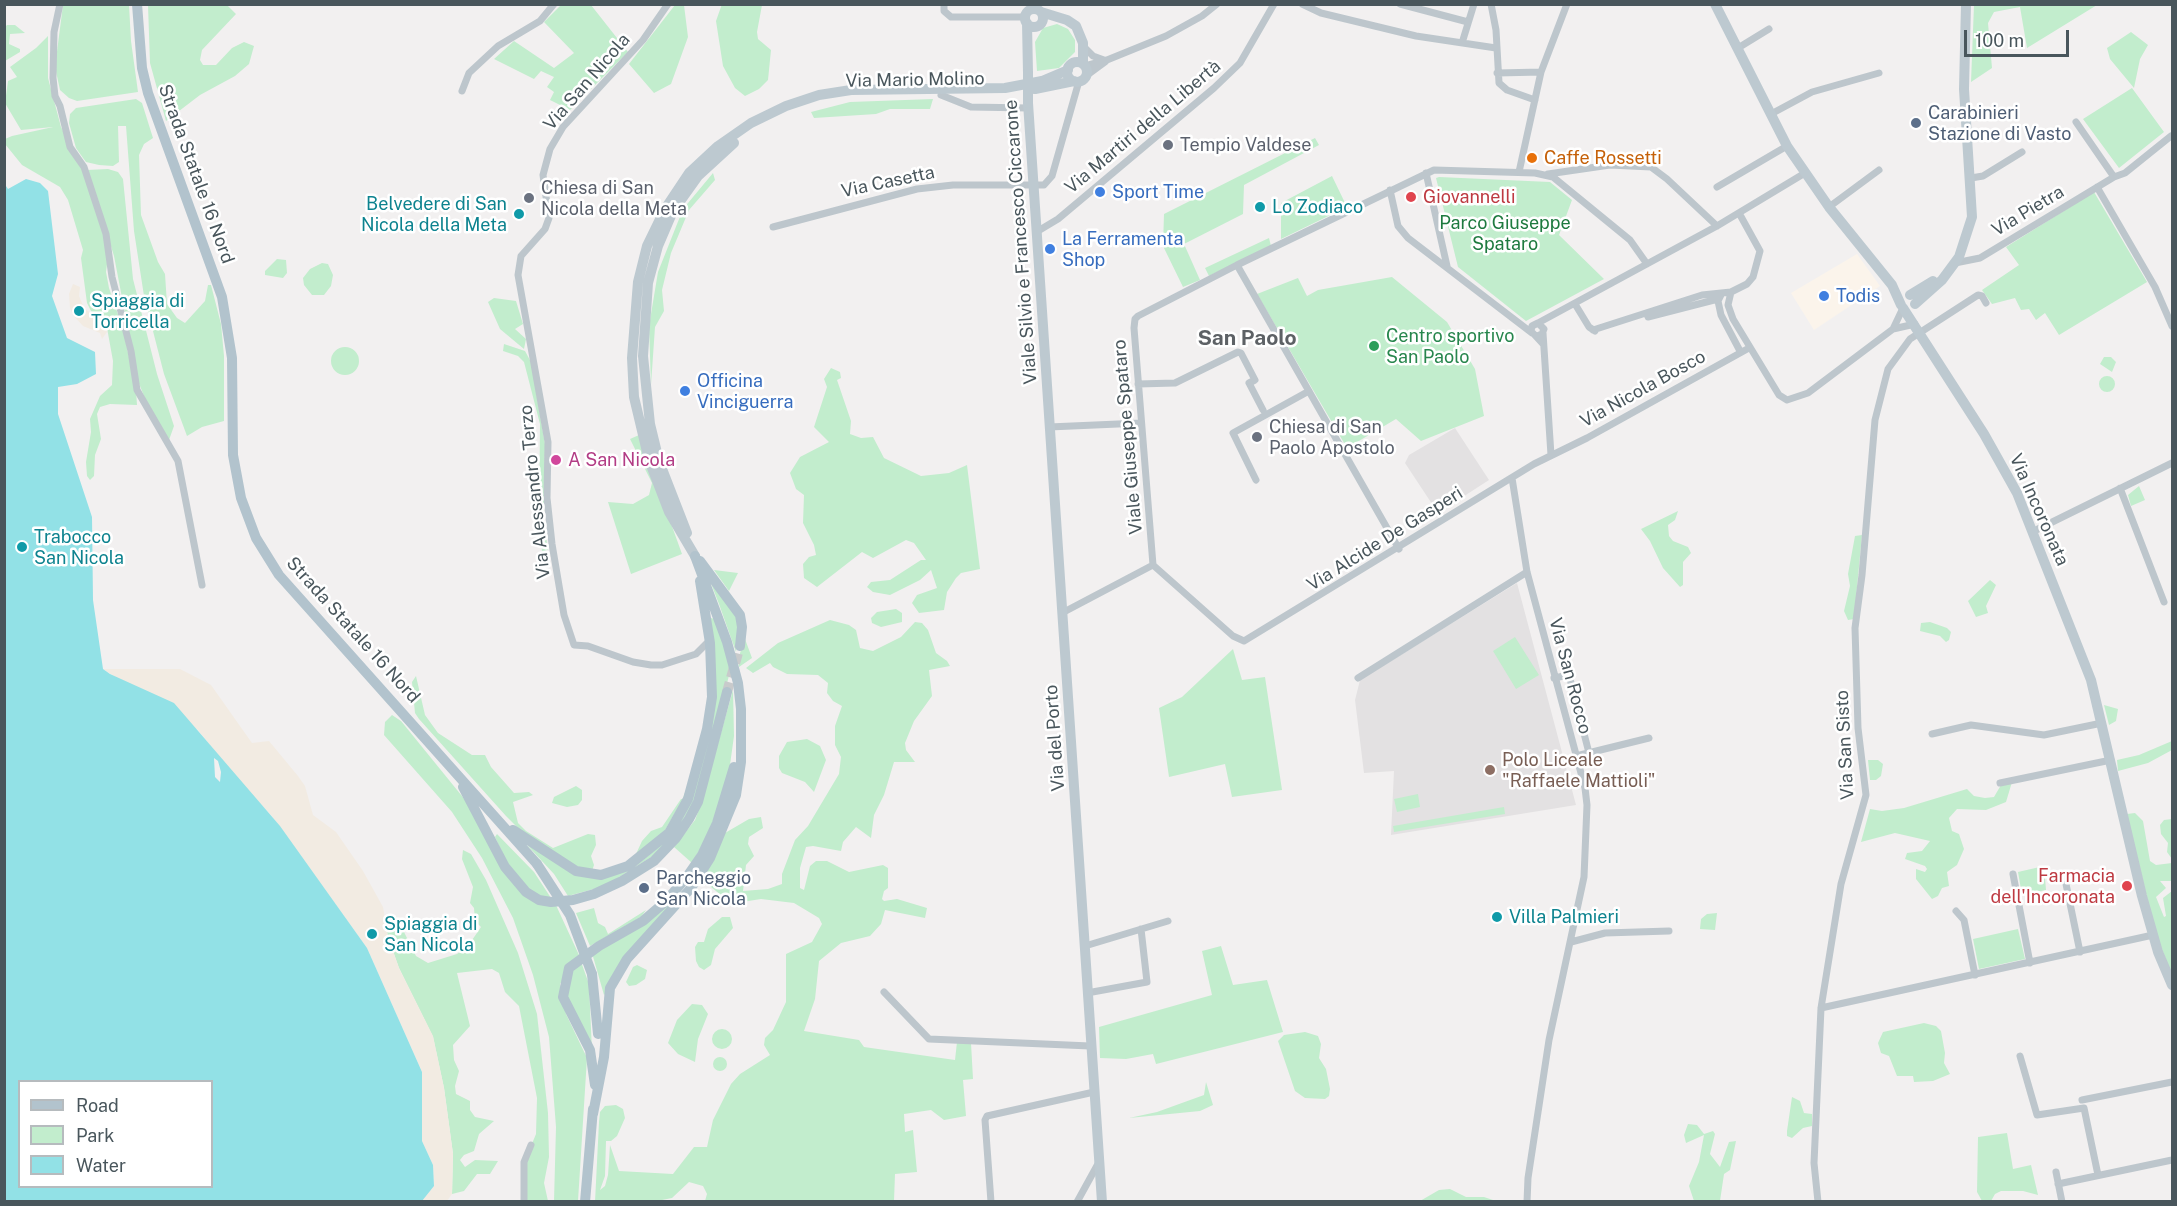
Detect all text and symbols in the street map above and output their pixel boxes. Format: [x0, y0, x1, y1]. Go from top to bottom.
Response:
scale bar [1967, 18, 2072, 56]
street label: Via San Nicola [539, 29, 635, 135]
text: 100 m [1975, 30, 2024, 51]
street label: Via Martiri della Libertà [1061, 56, 1225, 198]
street label: Via Mario Molino [845, 68, 985, 92]
street label: Strada Statale 16 Nord [153, 81, 239, 267]
street label: Viale Silvio e Francesco Ciccarone [1000, 99, 1042, 385]
place label: Carabinieri Stazione di Vasto [1928, 102, 2072, 144]
marker: Carabinieri Stazione di Vasto [1909, 116, 1923, 130]
place label: Tempio Valdese [1180, 134, 1311, 156]
marker: Tempio Valdese [1161, 138, 1175, 152]
place label: Caffe Rossetti [1544, 147, 1662, 169]
marker: Caffe Rossetti [1525, 151, 1539, 165]
street label: Via Casetta [839, 162, 937, 202]
place label: Chiesa di San Nicola della Meta [541, 177, 687, 219]
place label: Sport Time [1112, 181, 1204, 203]
street label: Via Pietra [1988, 181, 2068, 241]
marker: Sport Time [1093, 185, 1107, 199]
place label: Giovannelli [1423, 186, 1515, 208]
marker: Giovannelli [1404, 190, 1418, 204]
marker: Chiesa di San Nicola della Meta [522, 191, 536, 205]
place label: Belvedere di San Nicola della Meta [361, 193, 507, 236]
place label: Lo Zodiaco [1272, 196, 1363, 218]
marker: Lo Zodiaco [1253, 200, 1267, 214]
marker: Belvedere di San Nicola della Meta [512, 207, 526, 221]
park label: Parco Giuseppe Spataro [1439, 212, 1571, 254]
place label: La Ferramenta Shop [1062, 228, 1183, 270]
marker: La Ferramenta Shop [1043, 242, 1057, 256]
place label: Todis [1836, 285, 1880, 307]
marker: Todis [1817, 289, 1831, 303]
place label: Spiaggia di Torricella [91, 290, 184, 332]
marker: Spiaggia di Torricella [72, 304, 86, 318]
place label: Centro sportivo San Paolo [1386, 325, 1514, 368]
district label: San Paolo [1197, 326, 1297, 352]
street label: Viale Giuseppe Spataro [1109, 339, 1147, 535]
marker: Centro sportivo San Paolo [1367, 339, 1381, 353]
street label: Via Nicola Bosco [1577, 346, 1709, 432]
place label: Officina Vinciguerra [697, 370, 793, 412]
marker: Officina Vinciguerra [678, 384, 692, 398]
street label: Via Alessandro Terzo [515, 404, 555, 580]
place label: Chiesa di San Paolo Apostolo [1269, 416, 1395, 458]
marker: Chiesa di San Paolo Apostolo [1250, 430, 1264, 444]
place label: A San Nicola [568, 449, 675, 471]
street label: Via Incoronata [2005, 451, 2073, 569]
marker: A San Nicola [549, 453, 563, 467]
street label: Via Alcide De Gasperi [1303, 482, 1467, 596]
place label: Trabocco San Nicola [34, 526, 124, 568]
marker: Trabocco San Nicola [15, 540, 29, 554]
street label: Strada Statale 16 Nord [282, 552, 424, 708]
street label: Via San Rocco [1544, 616, 1596, 736]
street label: Via del Porto [1040, 684, 1070, 792]
street label: Via San Sisto [1831, 690, 1859, 800]
place label: Polo Liceale "Raffaele Mattioli" [1502, 749, 1655, 792]
marker: Polo Liceale "Raffaele Mattioli" [1483, 763, 1497, 777]
place label: Farmacia dell'Incoronata [1990, 865, 2115, 908]
place label: Parcheggio San Nicola [656, 867, 751, 910]
marker: Farmacia dell'Incoronata [2120, 879, 2134, 893]
marker: Parcheggio San Nicola [637, 881, 651, 895]
place label: Villa Palmieri [1509, 906, 1619, 928]
marker: Villa Palmieri [1490, 910, 1504, 924]
place label: Spiaggia di San Nicola [384, 913, 477, 956]
marker: Spiaggia di San Nicola [365, 927, 379, 941]
legend [18, 1080, 213, 1188]
text: Road [76, 1095, 119, 1116]
text: Park [76, 1125, 114, 1146]
text: Water [76, 1155, 126, 1176]

